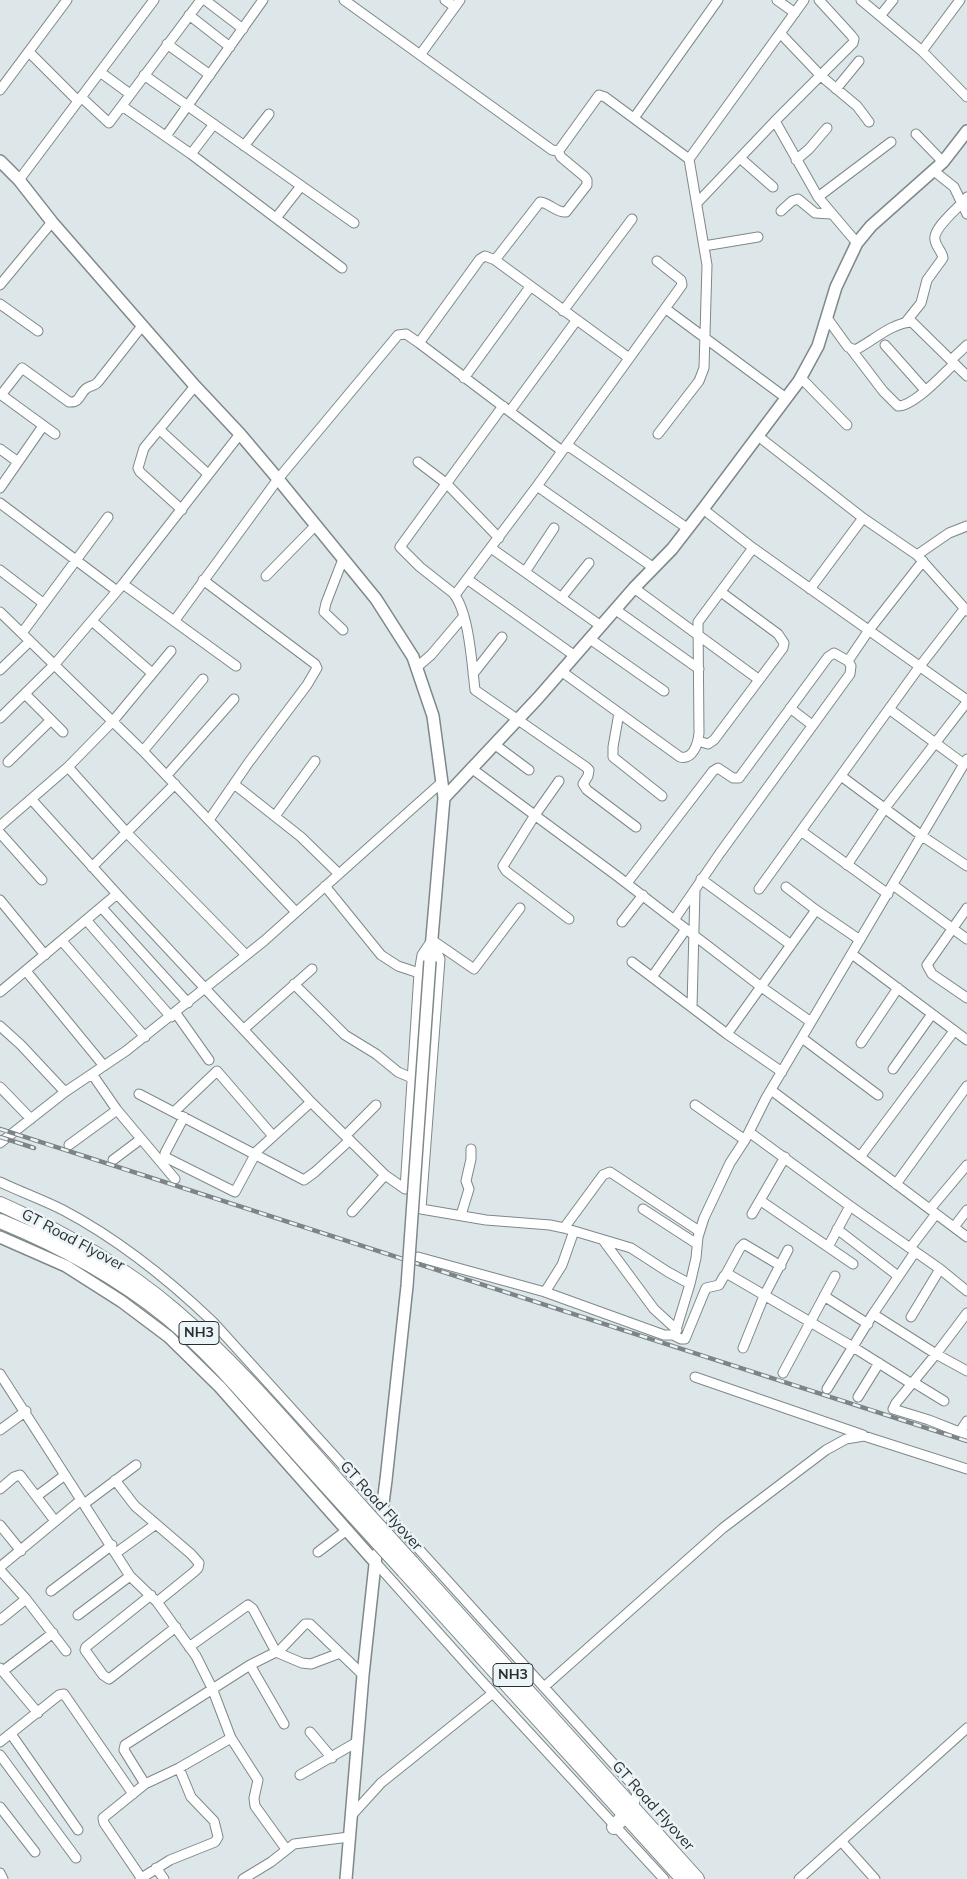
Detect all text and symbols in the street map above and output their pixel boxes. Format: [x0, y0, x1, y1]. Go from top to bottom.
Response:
street label: GT Road Flyover [18, 1205, 128, 1275]
road number: NH3 [179, 1322, 219, 1345]
street label: GT Road Flyover [336, 1458, 426, 1554]
road number: NH3 [493, 1664, 533, 1686]
street label: GT Road Flyover [608, 1758, 698, 1854]

